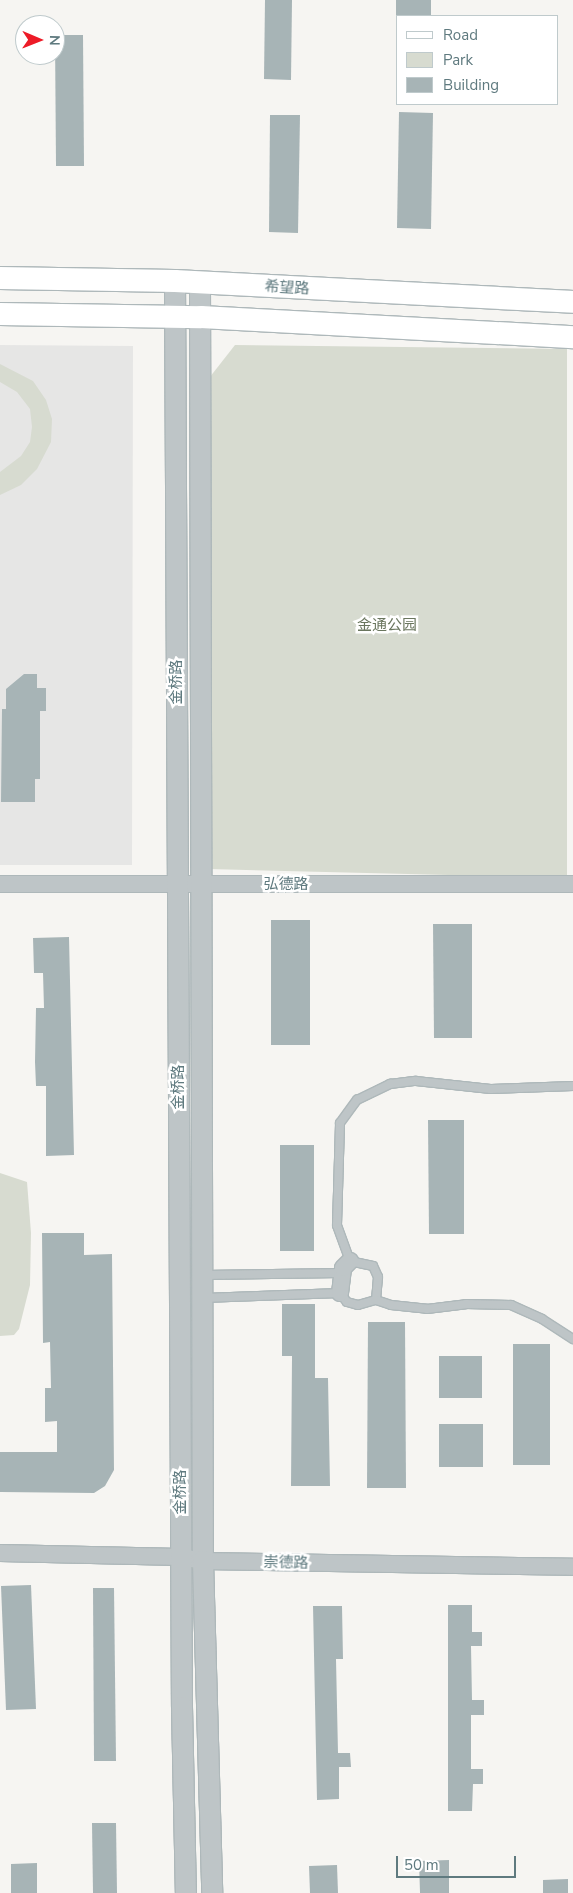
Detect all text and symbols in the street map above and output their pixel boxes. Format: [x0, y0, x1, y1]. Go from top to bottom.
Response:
north arrow [15, 15, 65, 65]
legend [396, 15, 558, 105]
text: Road [443, 25, 478, 45]
text: N [45, 35, 64, 46]
text: Park [443, 50, 473, 70]
text: Building [443, 75, 499, 95]
street label: 希望路 [264, 278, 310, 298]
park label: 金通公园 [357, 617, 417, 635]
street label: 金桥路 [168, 660, 186, 704]
street label: 弘德路 [264, 876, 308, 894]
street label: 金桥路 [170, 1065, 188, 1109]
street label: 金桥路 [172, 1470, 190, 1514]
street label: 崇德路 [263, 1554, 309, 1572]
scale bar [398, 1846, 518, 1878]
text: 50 m [404, 1855, 439, 1875]

